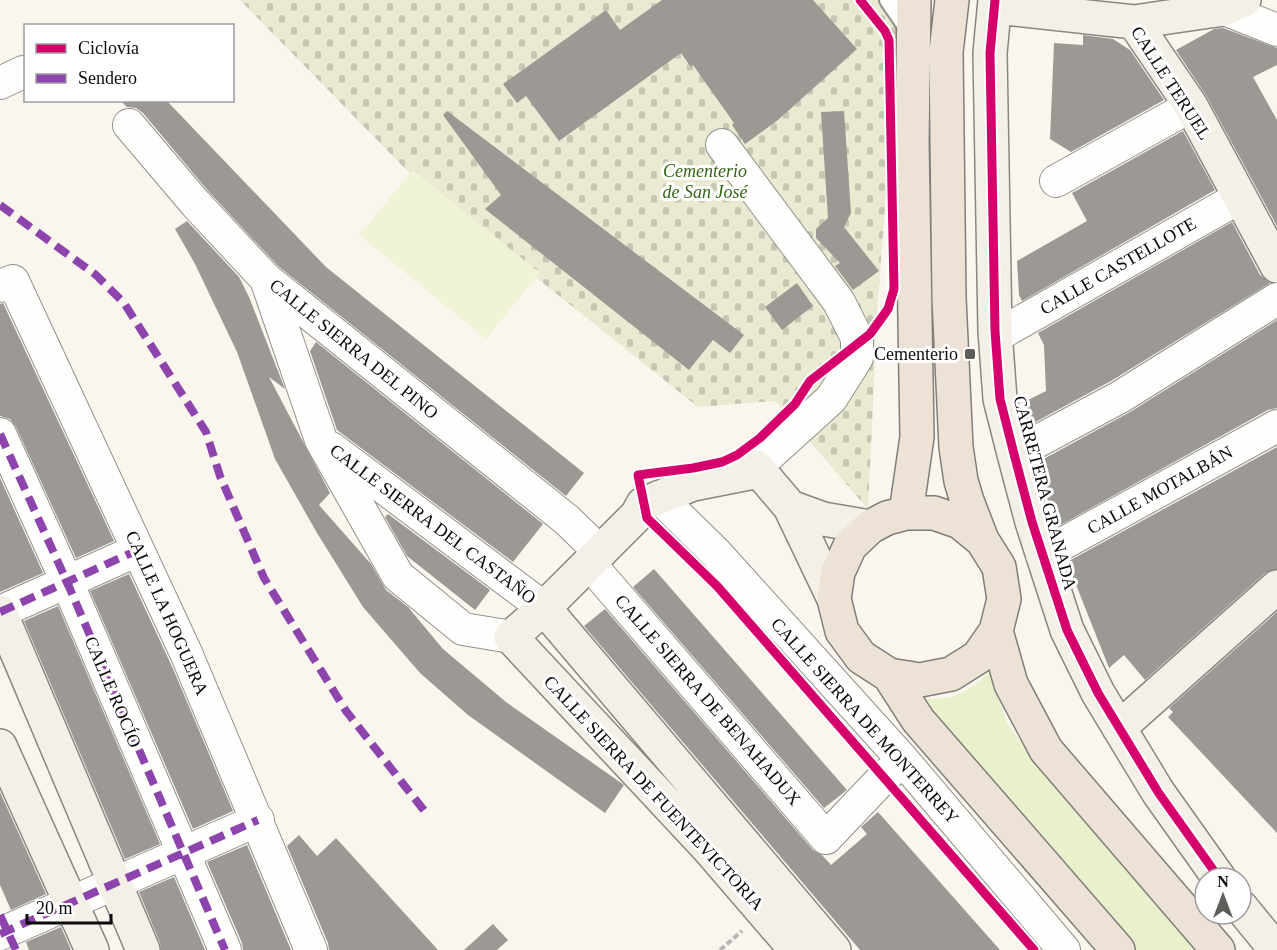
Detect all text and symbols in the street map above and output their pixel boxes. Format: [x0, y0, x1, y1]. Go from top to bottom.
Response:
street label: CALLE TERUEL [1127, 23, 1215, 143]
legend [24, 24, 234, 102]
text: Ciclovía [78, 38, 139, 58]
text: Sendero [78, 68, 137, 88]
park label: Cementerio de San José [663, 161, 748, 202]
street label: CALLE CASTELLOTE [1037, 213, 1199, 319]
street label: CALLE SIERRA DEL PINO [266, 275, 442, 423]
place label: Cementerio [874, 344, 958, 364]
marker: Cementerio [963, 347, 977, 361]
street label: CARRETERA GRANADA [1009, 394, 1081, 592]
street label: CALLE SIERRA DEL CASTAÑO [326, 439, 540, 608]
street label: CALLE MOTALBÁN [1083, 441, 1236, 538]
street label: CALLE LA HOGUERA [122, 528, 212, 698]
street label: CALLE SIERRA DE BENAHADUX [611, 591, 805, 809]
street label: CALLE SIERRA DE MONTERREY [767, 614, 963, 828]
street label: CALLE ROCÍO [81, 633, 146, 750]
street label: CALLE SIERRA DE FUENTEVICTORIA [540, 672, 768, 914]
north arrow [1193, 866, 1253, 926]
text: N [1217, 873, 1229, 890]
scale bar [27, 887, 111, 925]
text: 20 m [36, 898, 73, 918]

